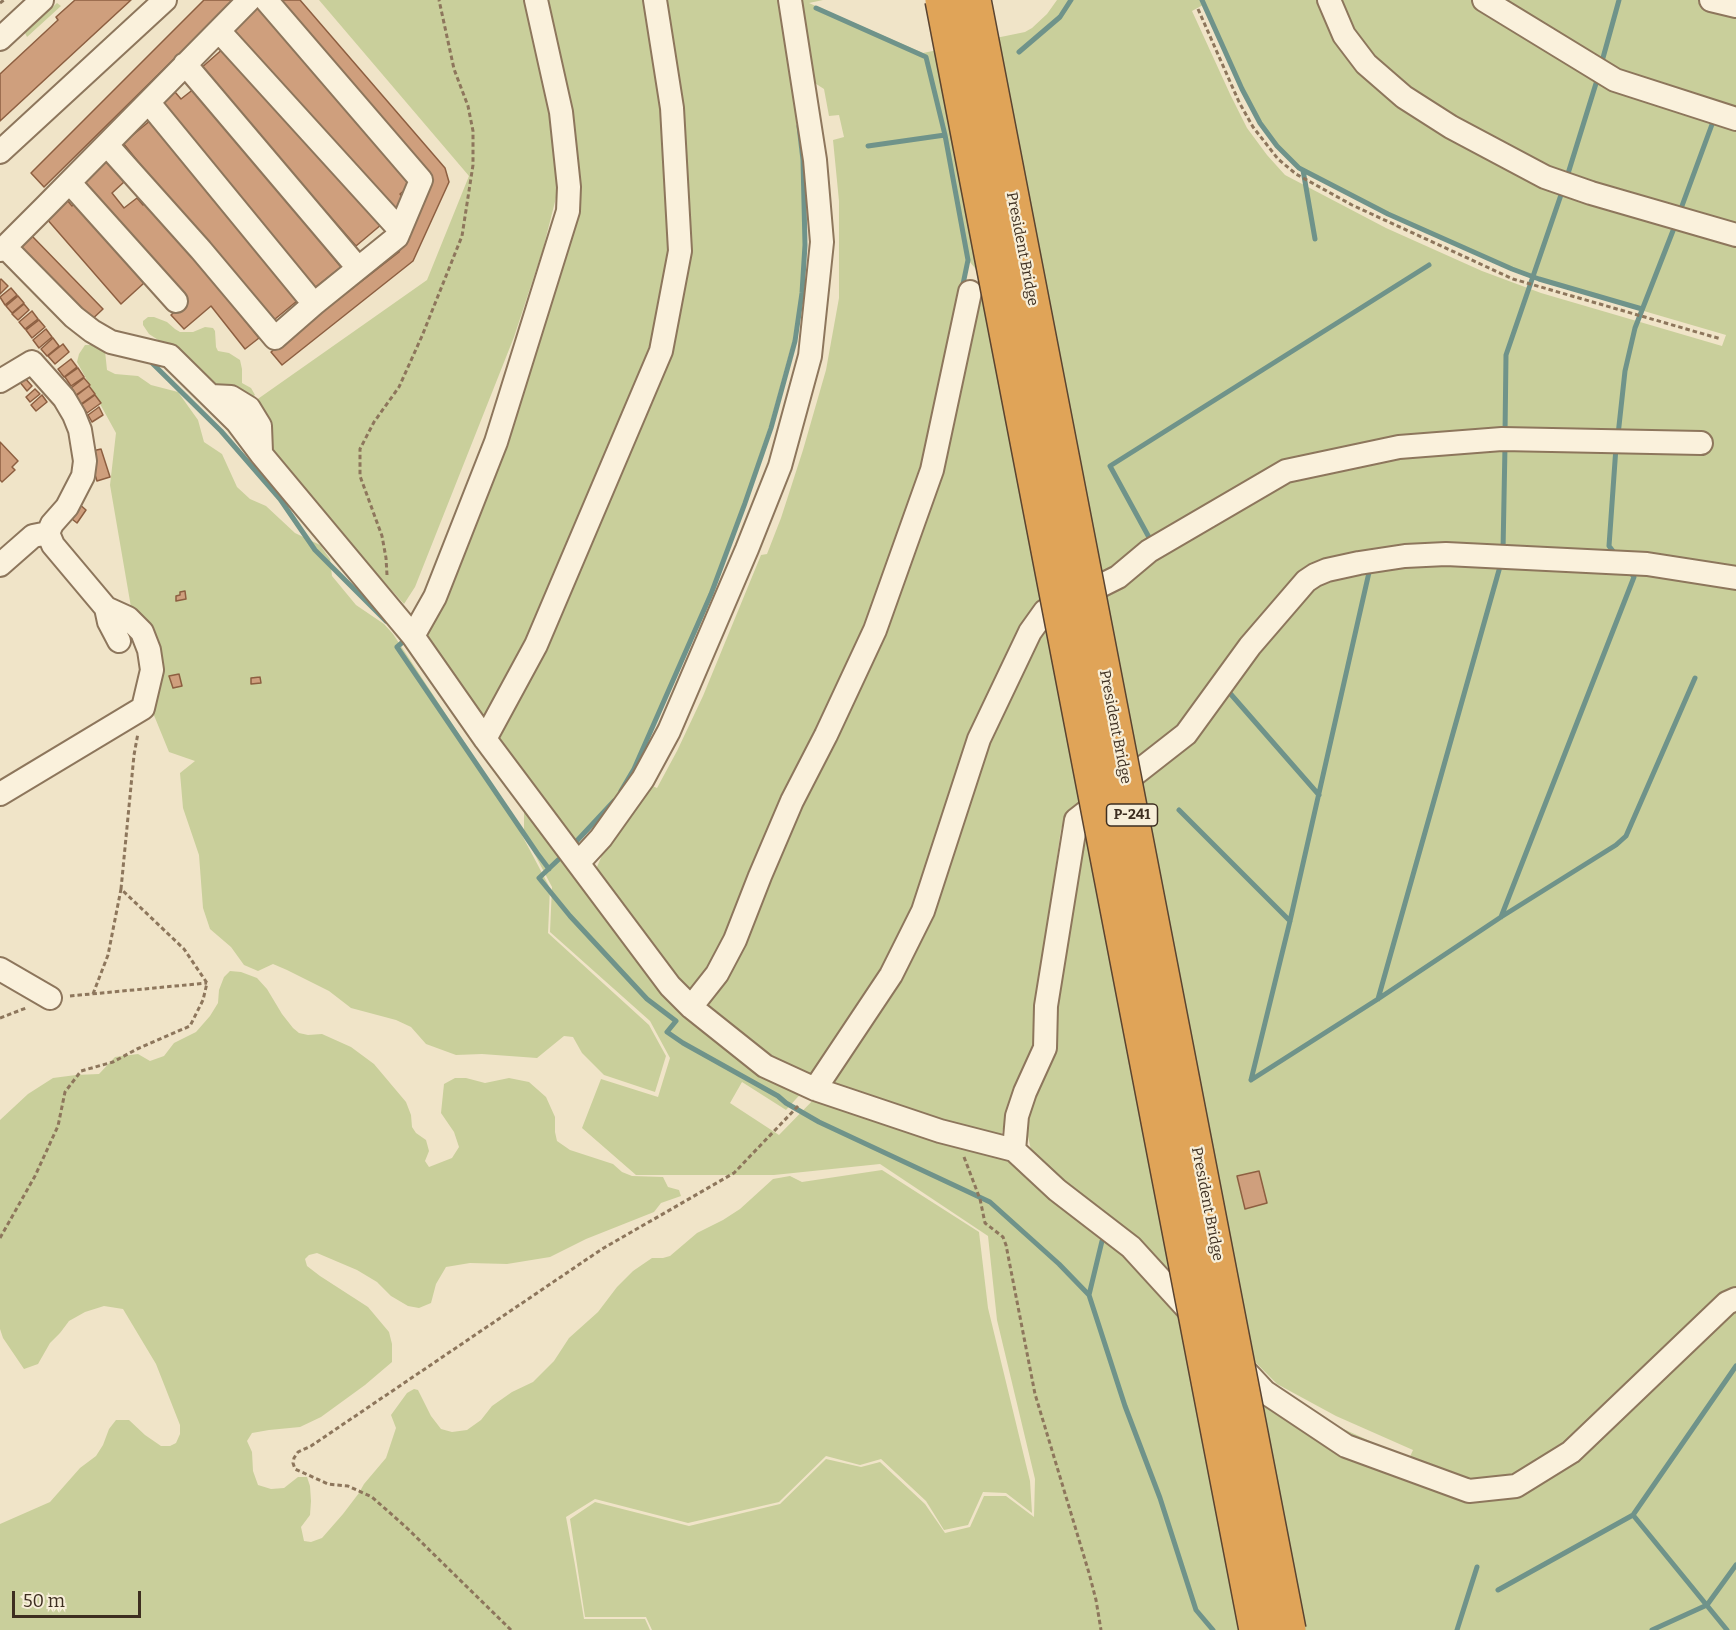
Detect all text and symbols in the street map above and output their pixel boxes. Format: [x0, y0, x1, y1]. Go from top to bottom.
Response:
street label: President Bridge [1002, 191, 1042, 307]
street label: President Bridge [1095, 669, 1135, 785]
road number: Р-241 [1106, 804, 1158, 826]
street label: President Bridge [1187, 1146, 1227, 1262]
scale bar [15, 1579, 144, 1617]
text: 50 m [23, 1590, 65, 1612]

